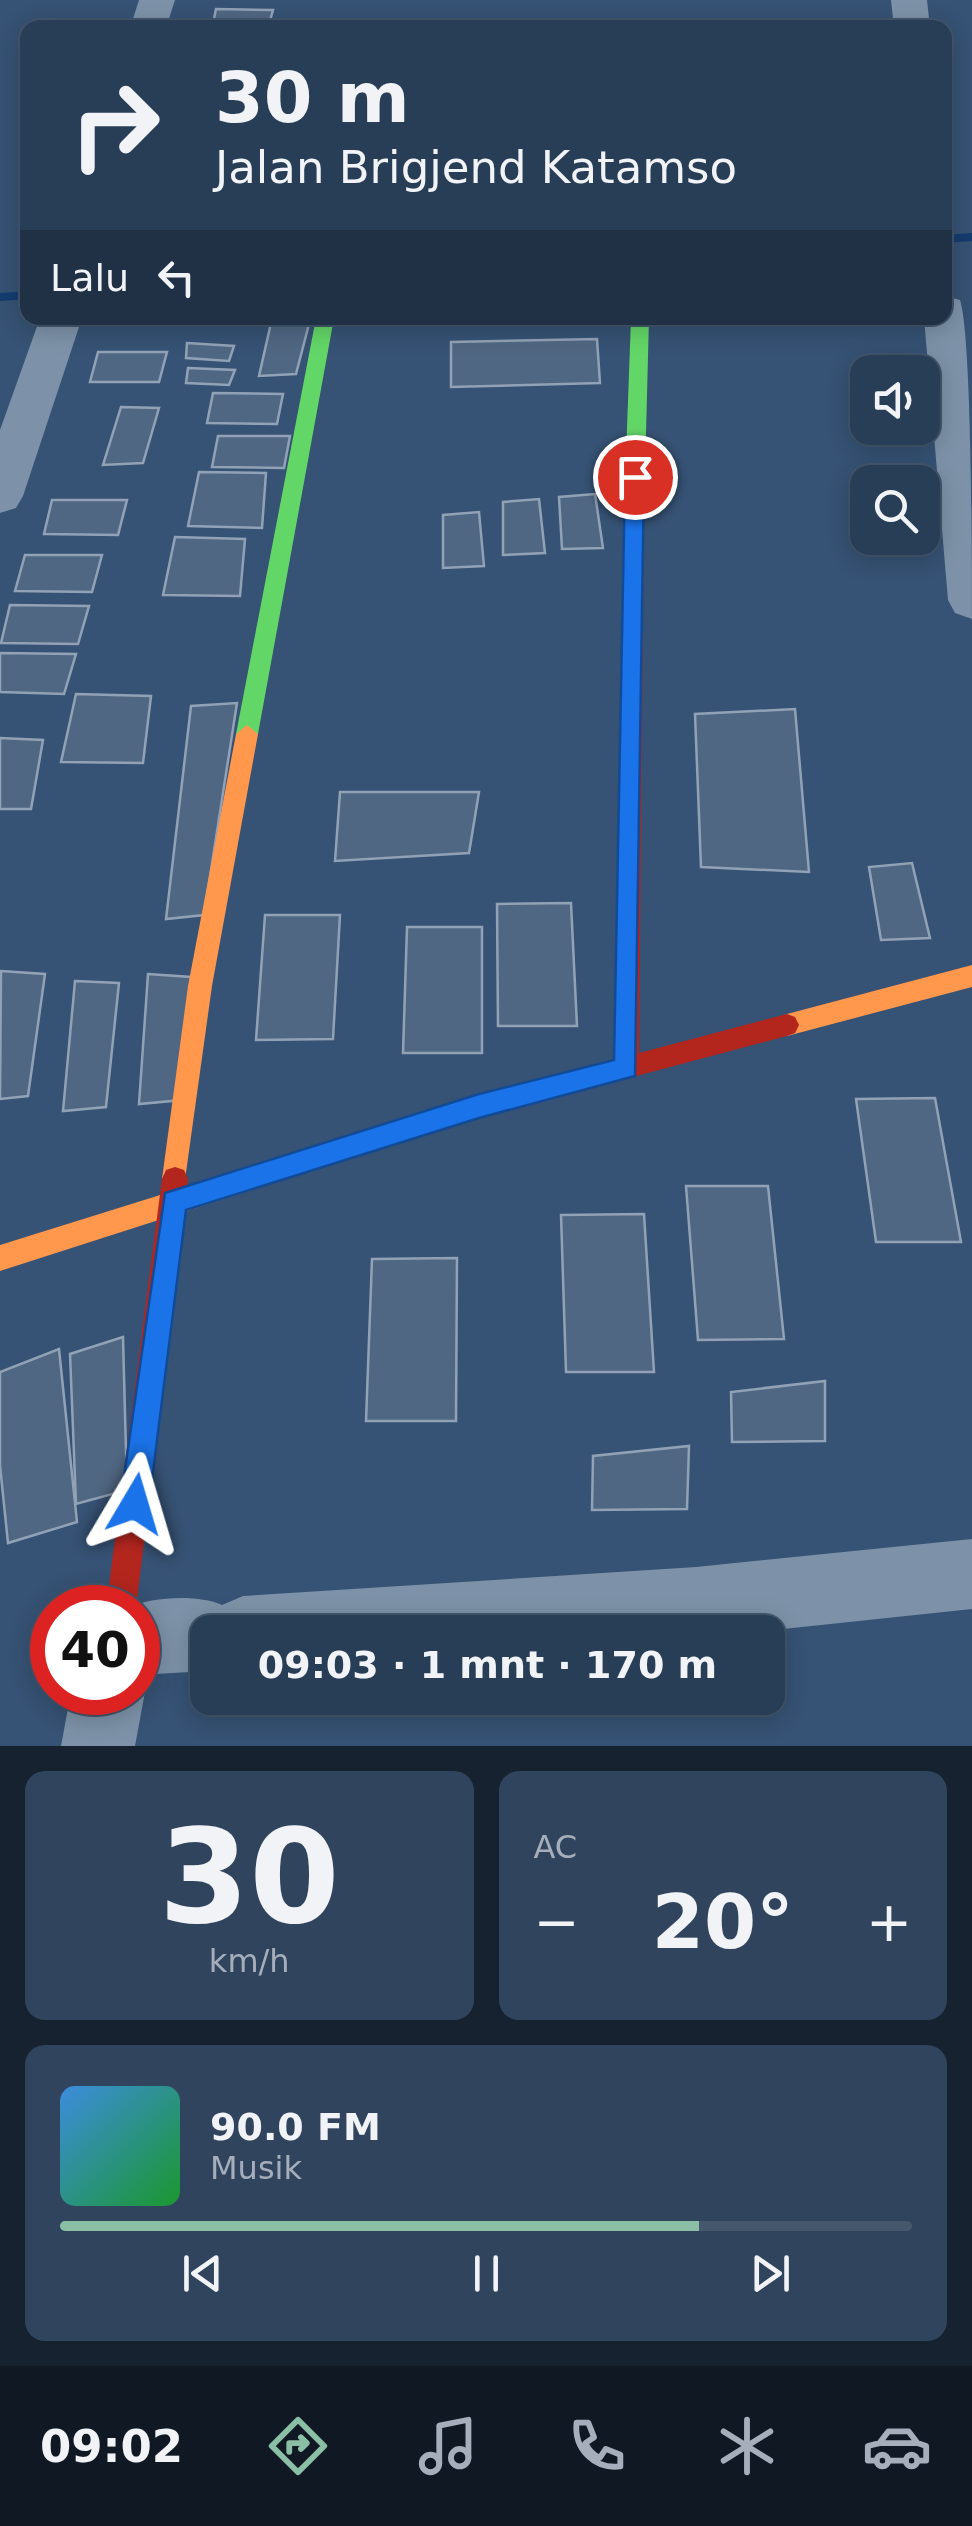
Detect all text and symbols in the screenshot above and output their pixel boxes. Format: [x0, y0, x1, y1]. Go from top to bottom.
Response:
text: 30 m [215, 57, 410, 139]
icon: right [50, 60, 180, 190]
text: Jalan Brigjend Katamso [215, 141, 737, 194]
icon: left [149, 250, 204, 305]
text: Lalu [50, 256, 129, 300]
map controls [850, 355, 940, 555]
button: sound [850, 355, 940, 445]
pin [593, 435, 678, 520]
icon: arrive [608, 450, 663, 505]
button: search [850, 465, 940, 555]
position arrow [83, 1452, 187, 1556]
speed limit sign: 40 [30, 1585, 160, 1715]
text: 09:03 · 1 mnt · 170 m [258, 1643, 717, 1687]
text: 30 [159, 1801, 340, 1953]
text: AC [534, 1828, 577, 1866]
text: 20° [652, 1878, 794, 1966]
text: − [534, 1890, 580, 1954]
text: + [866, 1890, 912, 1954]
text: km/h [209, 1942, 290, 1980]
text: 90.0 FM [210, 2105, 381, 2149]
text: Musik [210, 2149, 302, 2187]
icon: previous [175, 2246, 230, 2301]
icon: pause [459, 2246, 514, 2301]
icon: next [743, 2246, 798, 2301]
icon: directions [263, 2411, 333, 2481]
icon: music [413, 2411, 483, 2481]
icon: phone [562, 2411, 632, 2481]
icon: climate [712, 2411, 782, 2481]
icon: car [862, 2411, 932, 2481]
text: 09:02 [40, 2420, 183, 2473]

